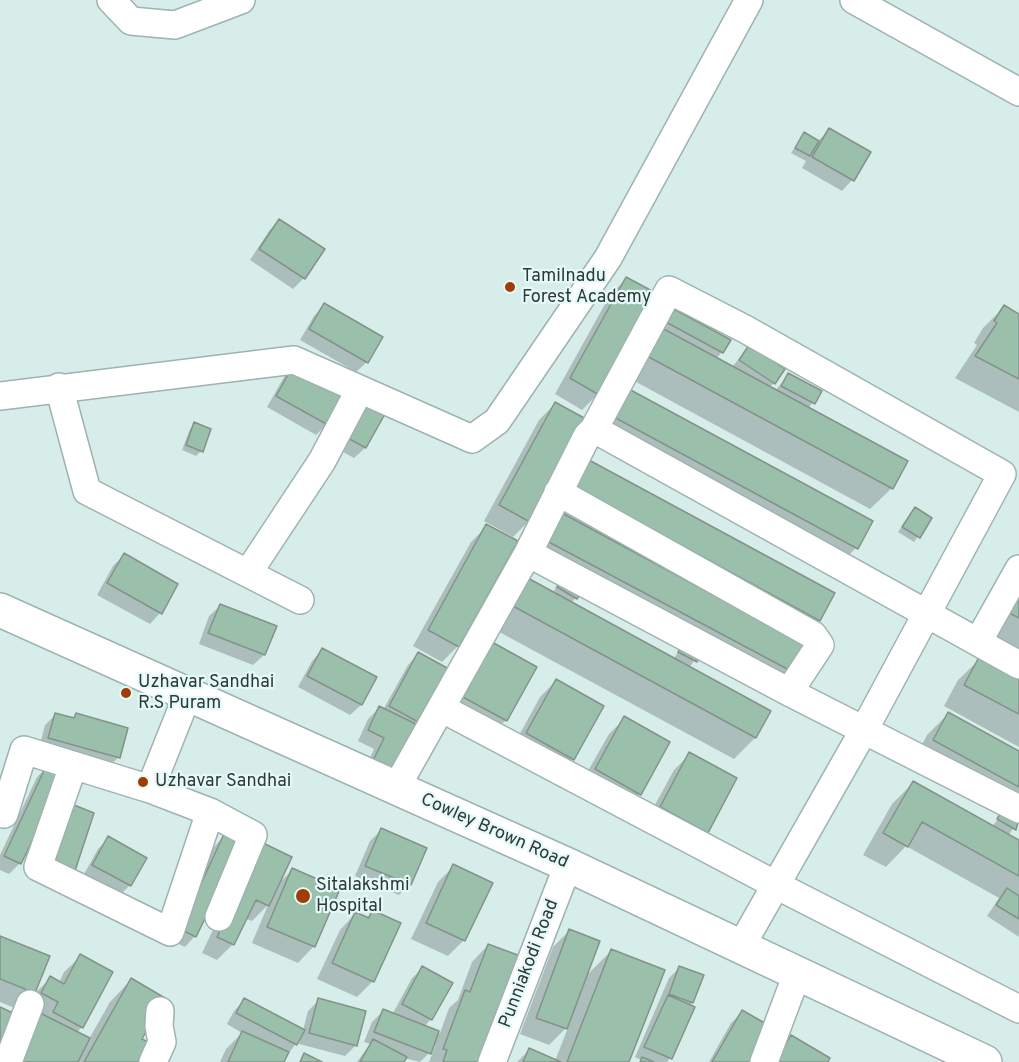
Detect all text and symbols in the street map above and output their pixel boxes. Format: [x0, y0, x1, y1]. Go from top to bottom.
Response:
place label: Tamilnadu Forest Academy [522, 266, 651, 308]
marker: Tamilnadu Forest Academy [503, 280, 517, 294]
place label: Uzhavar Sandhai R.S Puram [138, 672, 274, 714]
marker: Uzhavar Sandhai R.S Puram [119, 686, 133, 700]
place label: Uzhavar Sandhai [155, 771, 291, 793]
marker: Uzhavar Sandhai [136, 775, 150, 789]
street label: Cowley Brown Road [417, 790, 571, 874]
place label: Sitalakshmi Hospital [316, 875, 409, 918]
marker: Sitalakshmi Hospital [294, 887, 312, 905]
street label: Punniakodi Road [496, 897, 564, 1031]

